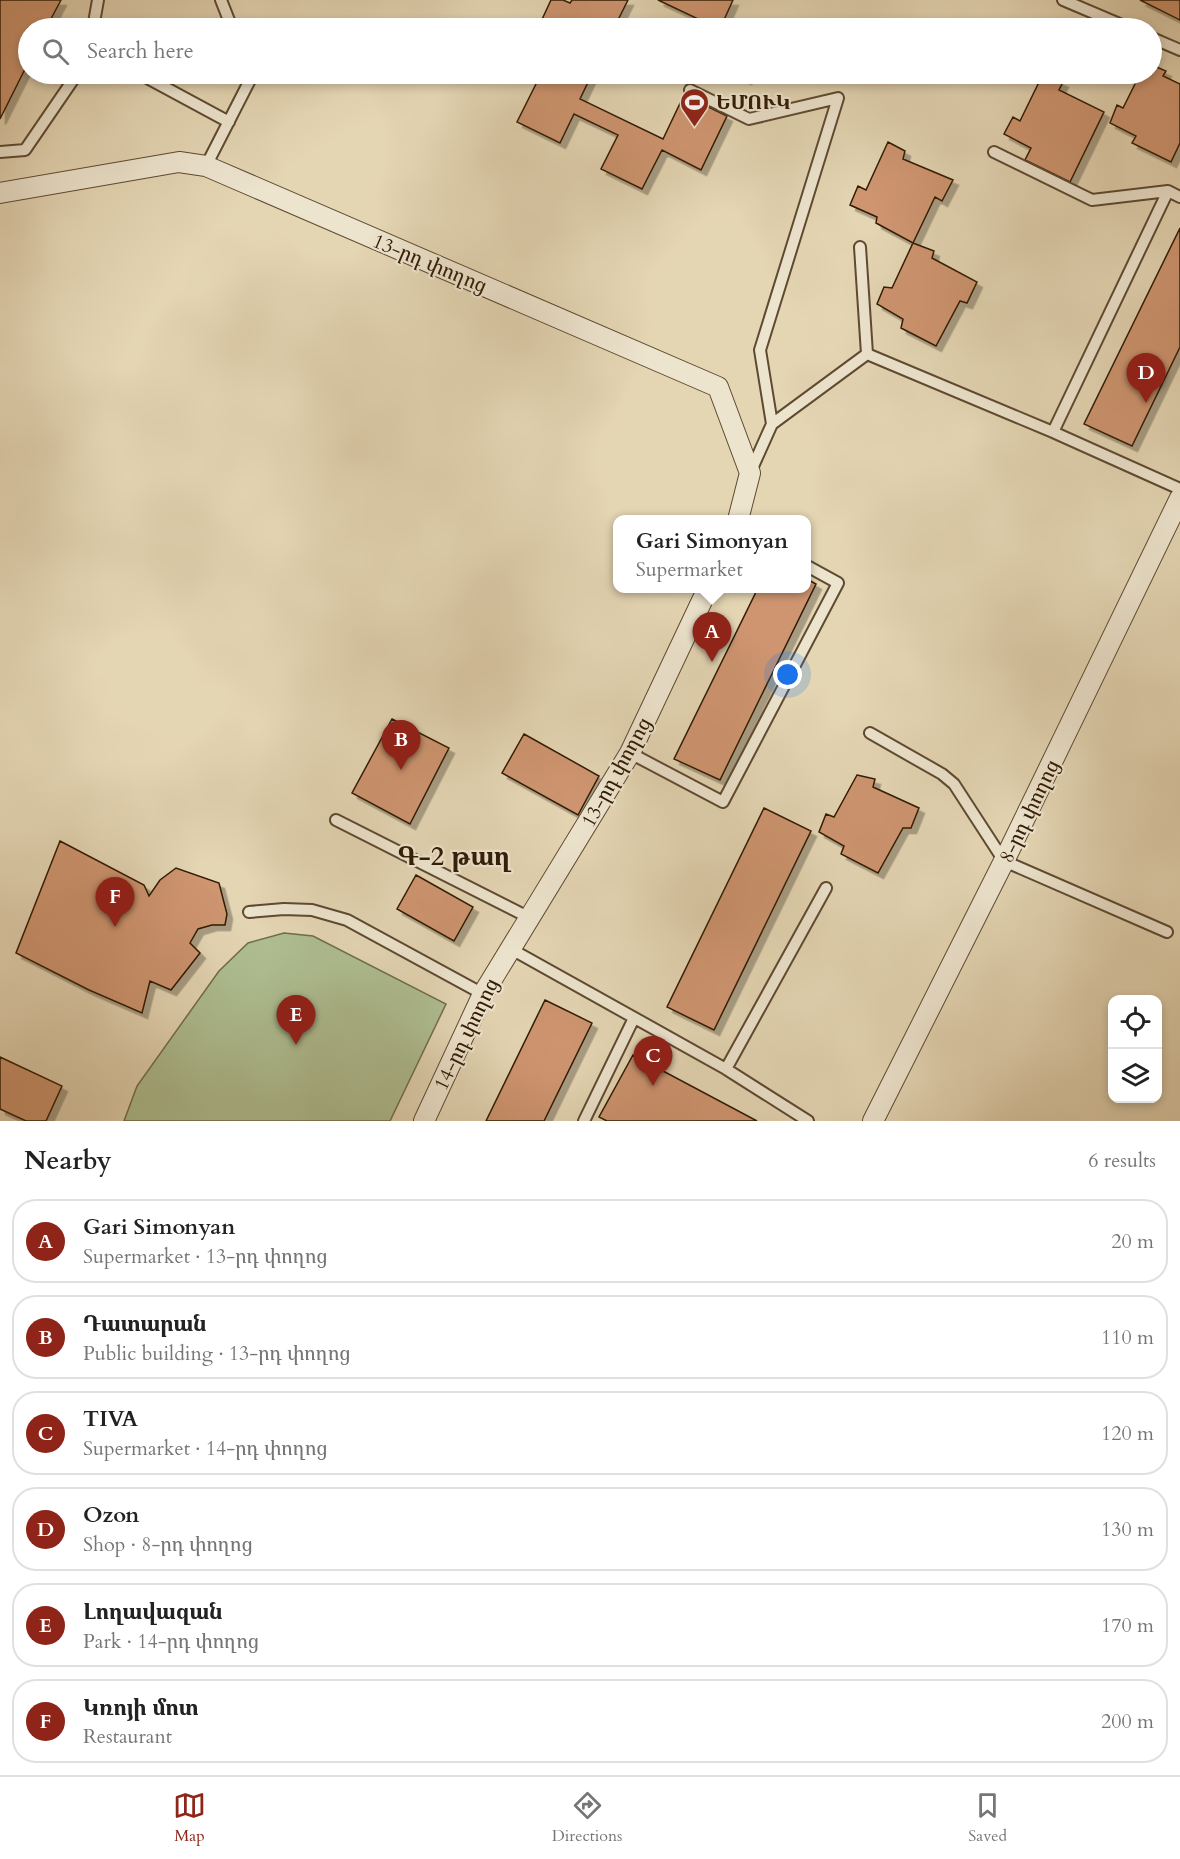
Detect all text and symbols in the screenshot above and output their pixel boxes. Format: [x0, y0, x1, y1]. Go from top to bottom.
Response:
search box [18, 18, 1162, 84]
icon: search [39, 35, 72, 68]
text: Search here [87, 36, 194, 66]
sports icon: ԵՄՈՒԿ [679, 86, 711, 128]
place label: ԵՄՈՒԿ [716, 89, 791, 116]
street label: 13-րդ փողոց [369, 227, 491, 300]
pin: D [1126, 354, 1166, 403]
popup [613, 515, 811, 593]
text: Gari Simonyan [636, 526, 788, 556]
text: Supermarket [636, 556, 743, 583]
pin: A [692, 612, 732, 662]
your location [773, 660, 802, 689]
street label: 13-րդ փողոց [575, 712, 658, 832]
pin: B [382, 720, 420, 770]
street label: 8-րդ փողոց [993, 755, 1066, 867]
district label: Գ-2 թաղ [397, 839, 512, 874]
pin: F [96, 878, 134, 927]
street label: 14-րդ փողոց [428, 974, 505, 1095]
map controls [1108, 995, 1162, 1103]
button: locate [1108, 995, 1162, 1049]
pin: E [276, 996, 316, 1045]
pin: C [634, 1036, 672, 1086]
button: layers [1108, 1049, 1162, 1103]
text: Nearby [24, 1143, 112, 1178]
text: 6 results [1088, 1147, 1156, 1174]
text: Gari Simonyan [83, 1212, 235, 1242]
text: A [38, 1228, 53, 1255]
text: 20 m [1111, 1228, 1154, 1255]
text: Supermarket · 13-րդ փողոց [83, 1243, 328, 1270]
text: Դատարան [83, 1309, 206, 1339]
text: B [38, 1324, 53, 1351]
text: 110 m [1101, 1324, 1154, 1351]
text: Public building · 13-րդ փողոց [83, 1340, 351, 1367]
text: TIVA [83, 1404, 138, 1434]
text: C [38, 1420, 53, 1447]
text: 120 m [1101, 1420, 1154, 1447]
text: Supermarket · 14-րդ փողոց [83, 1435, 328, 1462]
text: Ozon [83, 1500, 139, 1530]
text: D [37, 1516, 54, 1543]
text: 130 m [1101, 1516, 1154, 1543]
text: Shop · 8-րդ փողոց [83, 1531, 253, 1558]
text: Լողավազան [83, 1597, 223, 1627]
text: E [39, 1612, 52, 1639]
text: 170 m [1101, 1612, 1154, 1639]
text: Park · 14-րդ փողոց [83, 1628, 259, 1655]
text: Կռոյի մոտ [83, 1693, 199, 1723]
text: F [40, 1708, 51, 1735]
text: 200 m [1101, 1708, 1154, 1735]
text: Restaurant [83, 1723, 172, 1750]
tab: Map [173, 1789, 206, 1847]
tab: Directions [552, 1789, 622, 1847]
tab: Saved [968, 1789, 1007, 1847]

